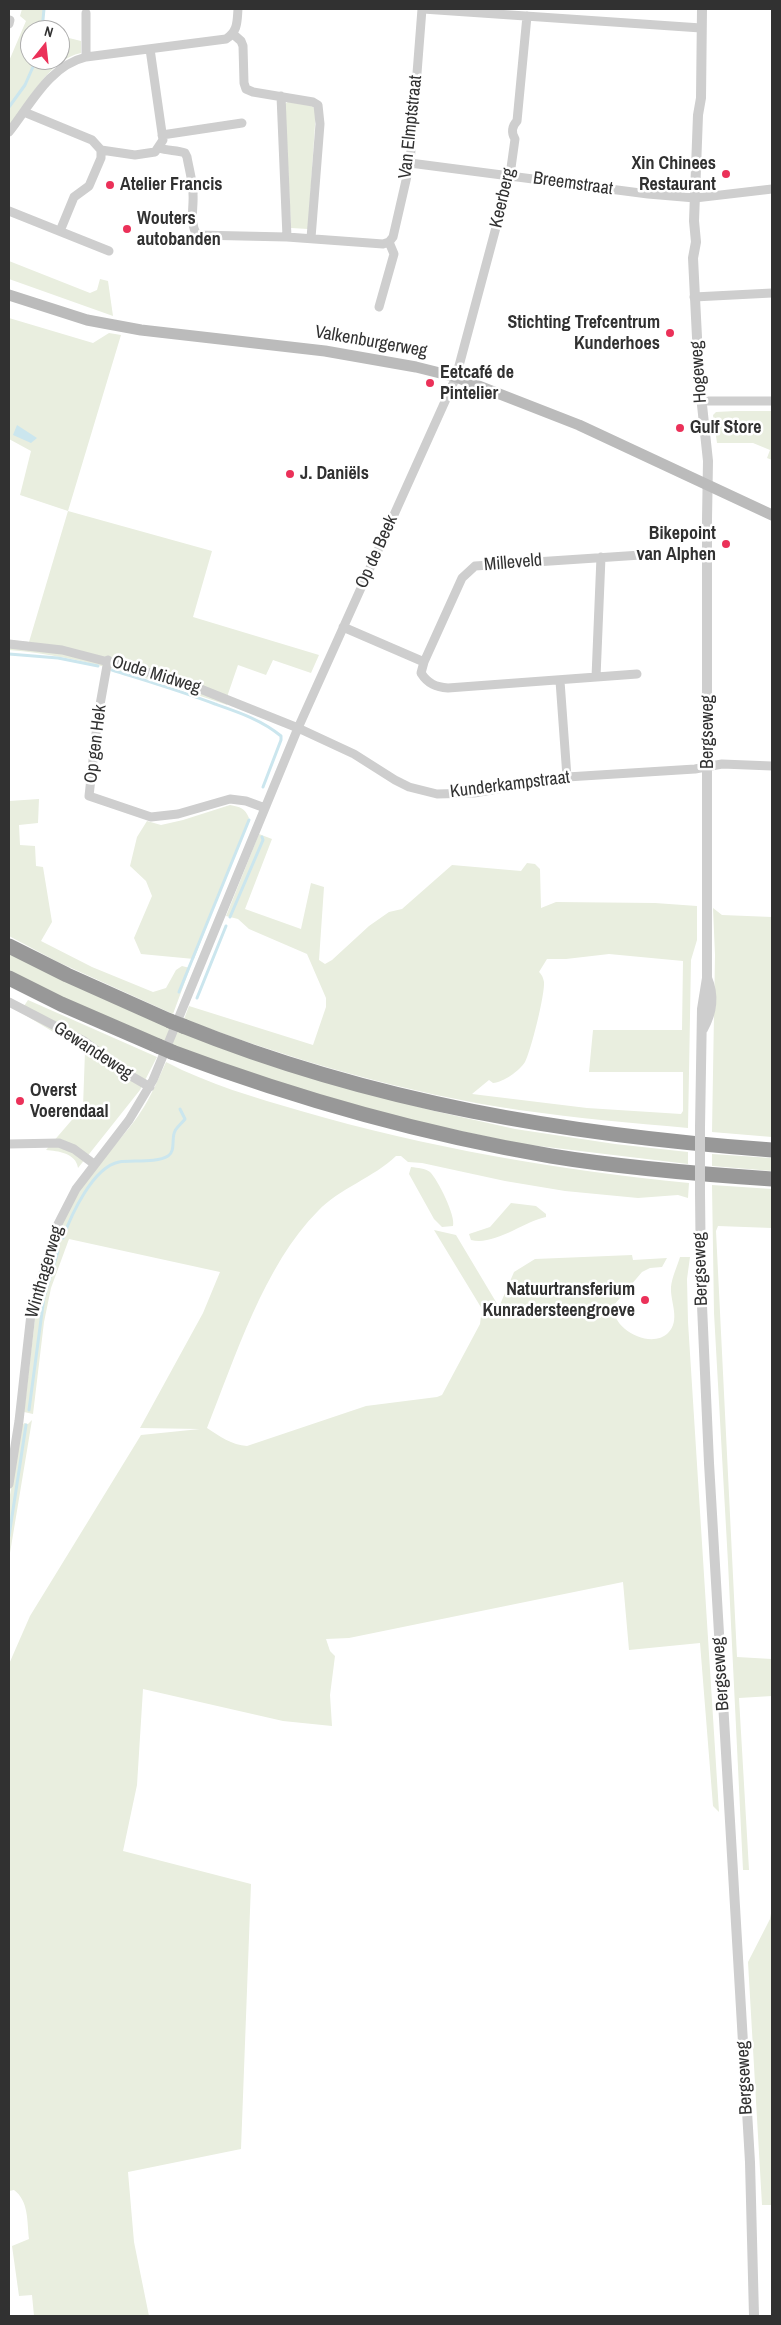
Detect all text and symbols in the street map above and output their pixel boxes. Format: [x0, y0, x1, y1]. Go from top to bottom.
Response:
north arrow [20, 20, 70, 70]
text: N [42, 22, 55, 41]
street label: Van Elmptstraat [395, 74, 427, 180]
place label: Xin Chinees Restaurant [632, 153, 716, 195]
street label: Keerberg [486, 166, 520, 230]
street label: Breemstraat [532, 168, 614, 200]
marker: Xin Chinees Restaurant [720, 168, 732, 180]
place label: Atelier Francis [120, 174, 223, 196]
marker: Atelier Francis [104, 179, 116, 191]
place label: Wouters autobanden [137, 208, 221, 250]
marker: Wouters autobanden [121, 223, 133, 235]
place label: Stichting Trefcentrum Kunderhoes [507, 312, 660, 354]
street label: Valkenburgerweg [313, 321, 429, 363]
marker: Stichting Trefcentrum Kunderhoes [664, 327, 676, 339]
street label: Hogeweg [686, 340, 712, 404]
place label: Eetcafé de Pintelier [440, 362, 514, 404]
marker: Eetcafé de Pintelier [424, 377, 436, 389]
place label: Gulf Store [690, 417, 761, 439]
marker: Gulf Store [674, 422, 686, 434]
place label: J. Daniëls [300, 463, 369, 485]
marker: J. Daniëls [284, 468, 296, 480]
street label: Op de Beek [351, 512, 403, 592]
place label: Bikepoint van Alphen [636, 523, 716, 566]
marker: Bikepoint van Alphen [720, 538, 732, 550]
street label: Milleveld [483, 550, 543, 576]
street label: Oude Midweg [109, 651, 203, 699]
street label: Bergseweg [697, 695, 719, 769]
street label: Op gen Hek [80, 704, 112, 784]
street label: Kunderkampstraat [449, 767, 571, 803]
street label: Gewandeweg [49, 1017, 137, 1085]
place label: Overst Voerendaal [30, 1080, 108, 1122]
marker: Overst Voerendaal [14, 1095, 26, 1107]
street label: Winthagerweg [22, 1223, 68, 1321]
street label: Bergseweg [689, 1232, 713, 1306]
place label: Natuurtransferium Kunradersteengroeve [482, 1279, 635, 1322]
marker: Natuurtransferium Kunradersteengroeve [639, 1294, 651, 1306]
street label: Bergseweg [708, 1636, 734, 1712]
street label: Bergseweg [732, 2041, 758, 2115]

